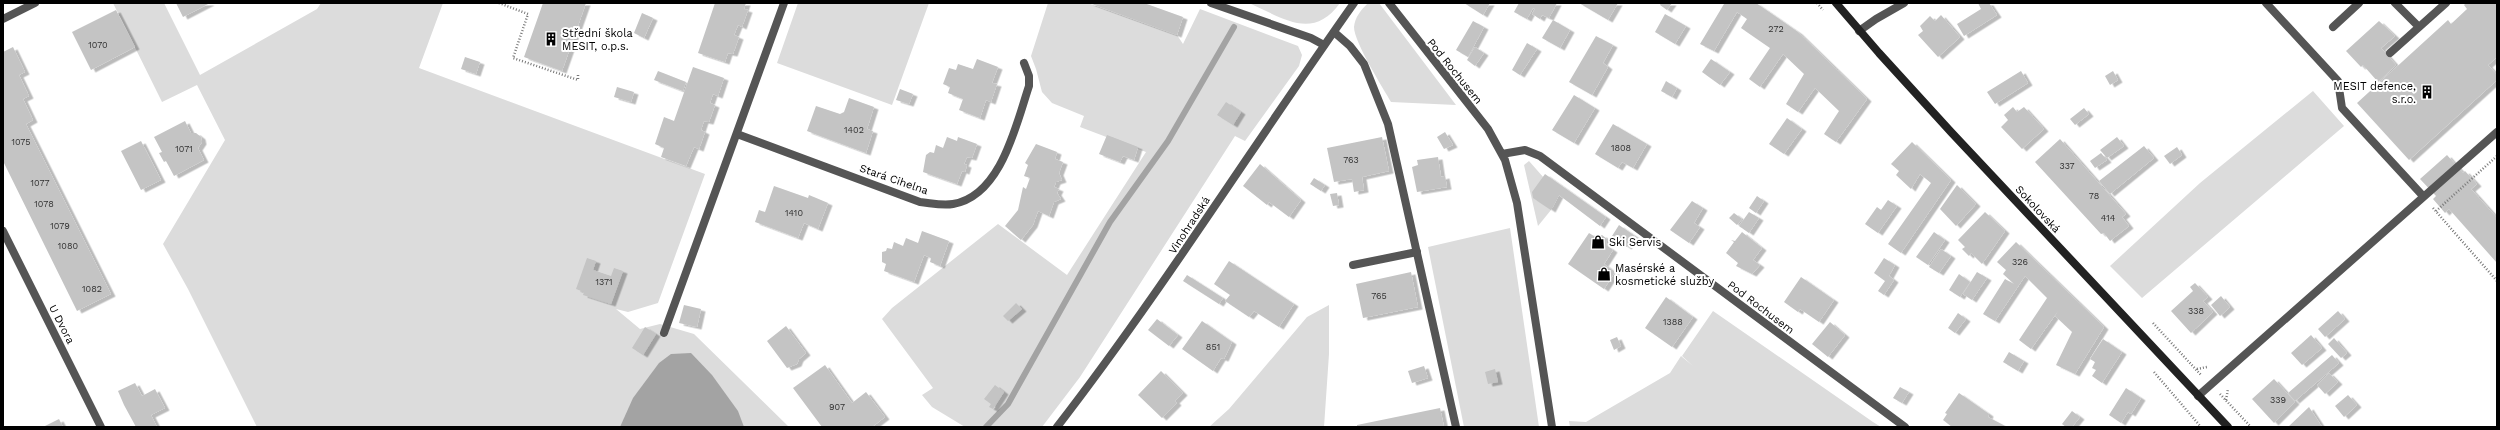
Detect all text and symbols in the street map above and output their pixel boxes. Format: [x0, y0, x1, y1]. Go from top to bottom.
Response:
house number: 272 [1768, 24, 1784, 34]
place label: Střední škola MESIT, o.p.s. [562, 27, 633, 53]
building icon: Střední škola MESIT, o.p.s. [543, 31, 559, 47]
street label: Pod Rochusem [1424, 36, 1485, 106]
house number: 1070 [88, 40, 108, 50]
place label: MESIT defence, s.r.o. [2333, 80, 2416, 106]
building icon: MESIT defence, s.r.o. [2419, 84, 2435, 100]
house number: 1402 [844, 125, 864, 135]
house number: 1075 [11, 137, 31, 147]
house number: 1808 [1611, 143, 1631, 153]
house number: 1071 [175, 144, 193, 154]
house number: 763 [1343, 155, 1359, 165]
house number: 337 [2059, 161, 2075, 171]
street label: Stará Cihelna [858, 162, 930, 197]
house number: 1077 [30, 178, 50, 188]
street label: Sokolovská [2012, 183, 2063, 236]
house number: 78 [2089, 191, 2099, 201]
street label: Vinohradská [1166, 194, 1213, 256]
house number: 1078 [34, 199, 54, 209]
house number: 1410 [785, 208, 803, 218]
house number: 414 [2101, 213, 2116, 223]
house number: 1079 [50, 221, 70, 231]
shop icon: Ski Servis [1590, 234, 1606, 250]
place label: Ski Servis [1609, 236, 1661, 249]
house number: 1080 [58, 241, 79, 251]
house number: 326 [2012, 257, 2028, 267]
place label: Masérské a kosmetické služby [1615, 262, 1714, 288]
shop icon: Masérské a kosmetické služby [1596, 266, 1612, 282]
house number: 1371 [596, 277, 612, 287]
street label: Pod Rochusem [1725, 278, 1797, 337]
house number: 1082 [82, 284, 102, 294]
house number: 765 [1371, 291, 1387, 301]
street label: U Dvora [46, 302, 77, 346]
house number: 338 [2188, 306, 2204, 316]
house number: 1388 [1663, 317, 1683, 327]
house number: 851 [1206, 342, 1220, 352]
house number: 339 [2270, 395, 2286, 405]
house number: 907 [829, 402, 845, 412]

